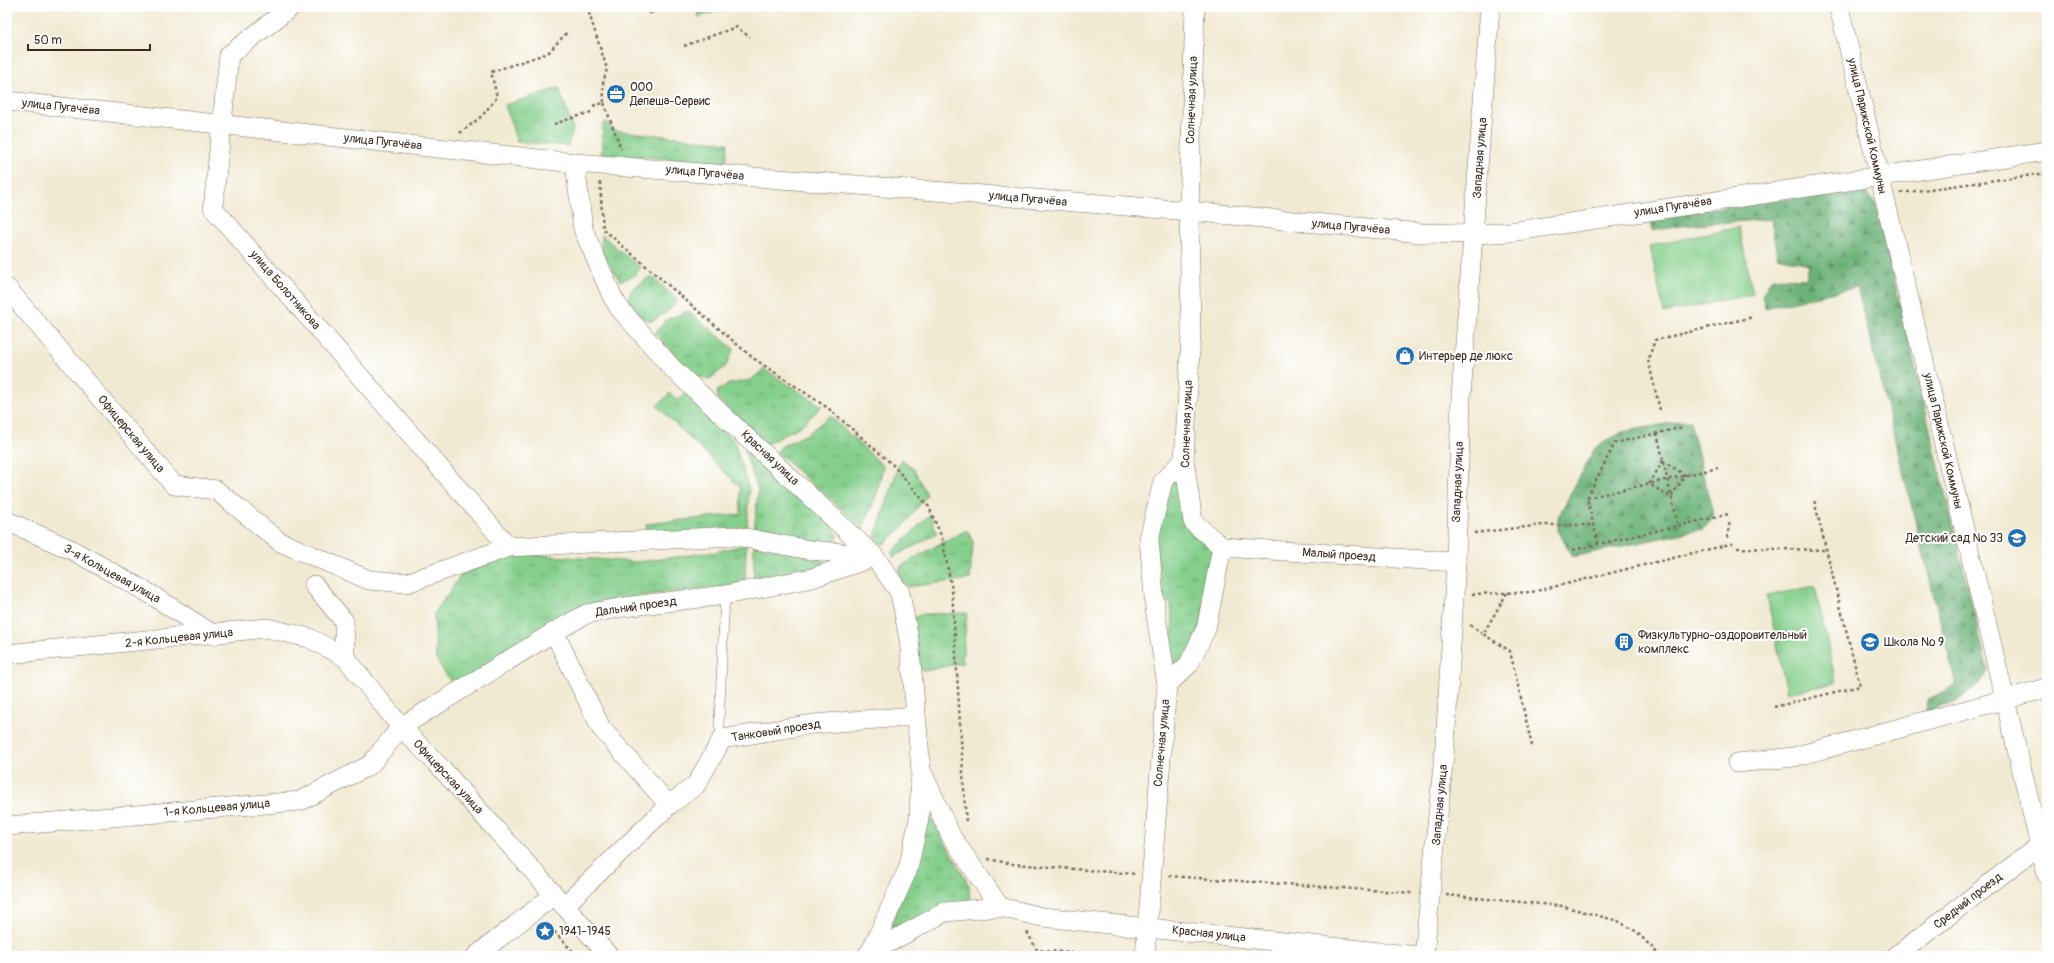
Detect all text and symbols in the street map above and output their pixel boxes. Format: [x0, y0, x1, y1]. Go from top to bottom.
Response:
scale bar [28, 26, 150, 52]
text: 50 m [34, 33, 62, 48]
street label: Солнечная улица [1183, 55, 1201, 144]
street label: улица Парижской Коммуны [1844, 56, 1890, 196]
place label: ООО Депеша-Сервис [629, 80, 711, 109]
office icon: ООО Депеша-Сервис [605, 83, 627, 105]
street label: улица Пугачёва [20, 95, 101, 119]
street label: Западная улица [1470, 116, 1490, 199]
street label: улица Пугачёва [342, 130, 423, 154]
street label: улица Пугачёва [664, 162, 745, 184]
street label: улица Пугачёва [987, 188, 1068, 210]
street label: улица Пугачёва [1632, 193, 1713, 221]
street label: улица Пугачёва [1310, 216, 1391, 238]
street label: улица Болотникова [246, 246, 324, 333]
shop icon: Интерьер де люкс [1394, 345, 1416, 367]
place label: Интерьер де люкс [1419, 349, 1513, 364]
street label: улица Парижской Коммуны [1920, 371, 1966, 511]
street label: Солнечная улица [1178, 379, 1196, 468]
street label: Офицерская улица [94, 392, 168, 476]
street label: Красная улица [738, 427, 802, 489]
street label: Западная улица [1449, 441, 1467, 523]
school or university icon: Детский сад № 33 [2006, 527, 2028, 549]
place label: Детский сад № 33 [1905, 531, 2003, 546]
street label: 3-я Кольцевая улица [61, 541, 163, 607]
street label: Малый проезд [1302, 545, 1377, 565]
street label: Дальний проезд [594, 594, 678, 620]
street label: 2-я Кольцевая улица [124, 625, 234, 651]
place label: Физкультурно-оздоровительный комплекс [1638, 628, 1807, 657]
building icon: Физкультурно-оздоровительный комплекс [1613, 631, 1635, 653]
school or university icon: Школа № 9 [1859, 631, 1881, 653]
place label: Школа № 9 [1884, 635, 1944, 650]
street label: Солнечная улица [1151, 698, 1173, 787]
street label: Танковый проезд [730, 716, 822, 745]
street label: Офицерская улица [410, 737, 487, 818]
street label: Западная улица [1429, 763, 1451, 846]
street label: 1-я Кольцевая улица [163, 796, 271, 820]
street label: Средний проезд [1931, 869, 2006, 932]
place icon: 1941-1945 [534, 920, 556, 942]
street label: Красная улица [1171, 923, 1247, 945]
place label: 1941-1945 [559, 924, 611, 939]

